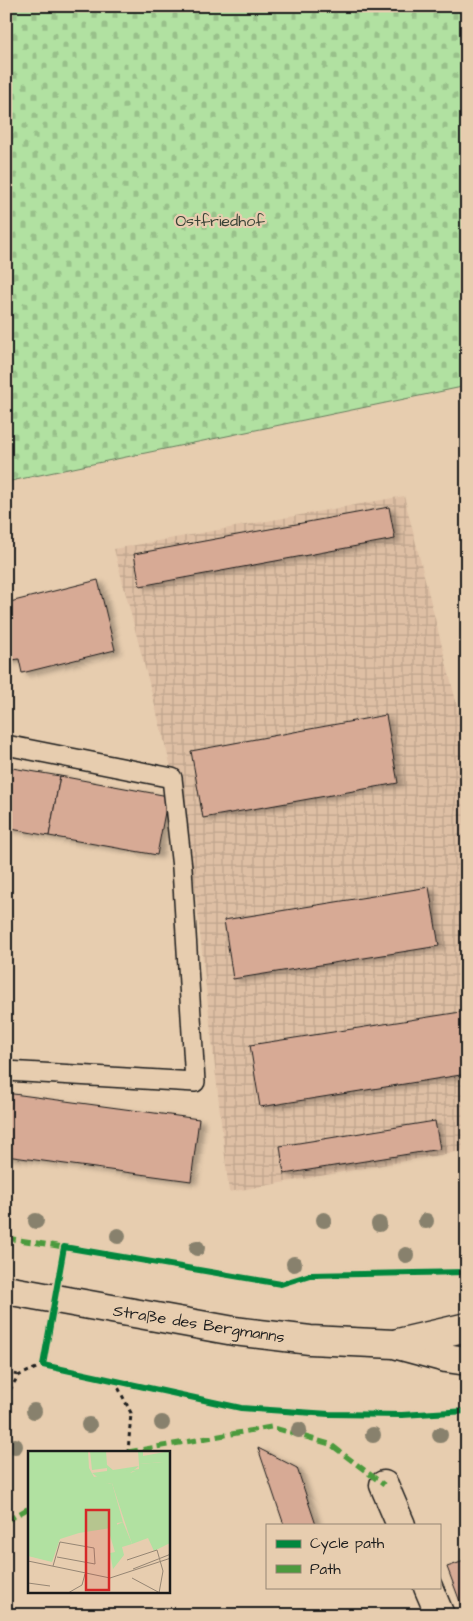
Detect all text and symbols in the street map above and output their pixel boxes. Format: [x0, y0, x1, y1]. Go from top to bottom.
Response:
park label: Ostfriedhof [175, 210, 265, 232]
street label: Straße des Bergmanns [111, 1300, 286, 1349]
inset map [28, 1451, 170, 1594]
legend [266, 1524, 440, 1588]
text: Cycle path [310, 1533, 385, 1555]
text: Path [310, 1559, 341, 1580]

